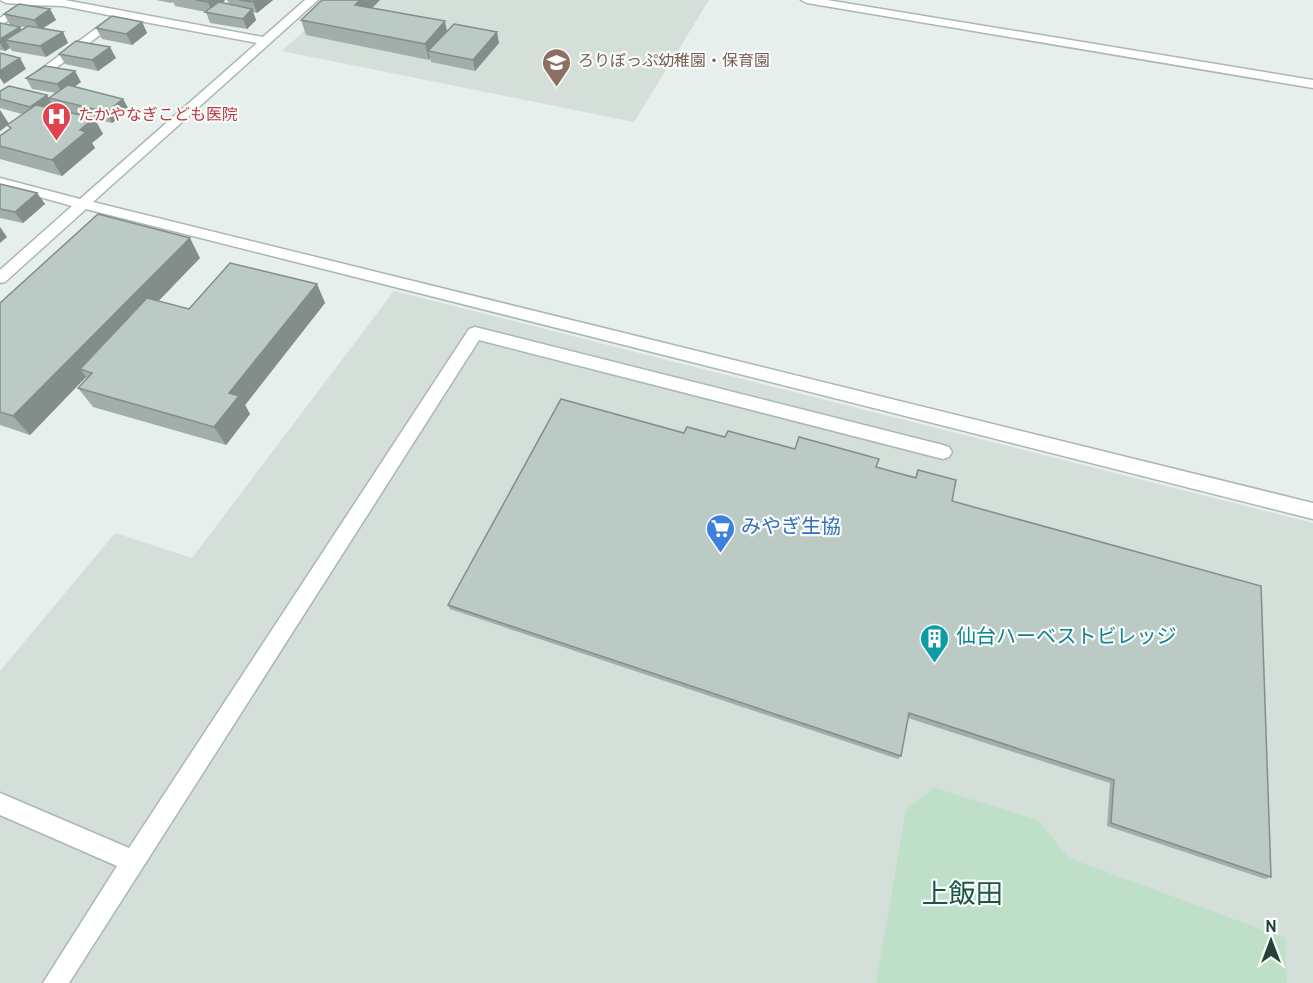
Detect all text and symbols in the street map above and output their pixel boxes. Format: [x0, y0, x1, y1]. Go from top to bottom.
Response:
school or university icon: ろりぽっぷ幼稚園・保育園 [541, 46, 573, 88]
place label: ろりぽっぷ幼稚園・保育園 [578, 52, 770, 72]
hospital icon: たかやなぎこども医院 [41, 100, 73, 142]
place label: たかやなぎこども医院 [78, 106, 238, 126]
supermarket icon: みやぎ生協 [704, 512, 736, 554]
place label: みやぎ生協 [741, 515, 841, 541]
building icon: 仙台ハーベストビレッジ [919, 622, 951, 664]
place label: 仙台ハーベストビレッジ [956, 625, 1176, 651]
district label: 上飯田 [922, 879, 1003, 913]
north arrow [1241, 911, 1301, 971]
text: N [1265, 918, 1277, 938]

